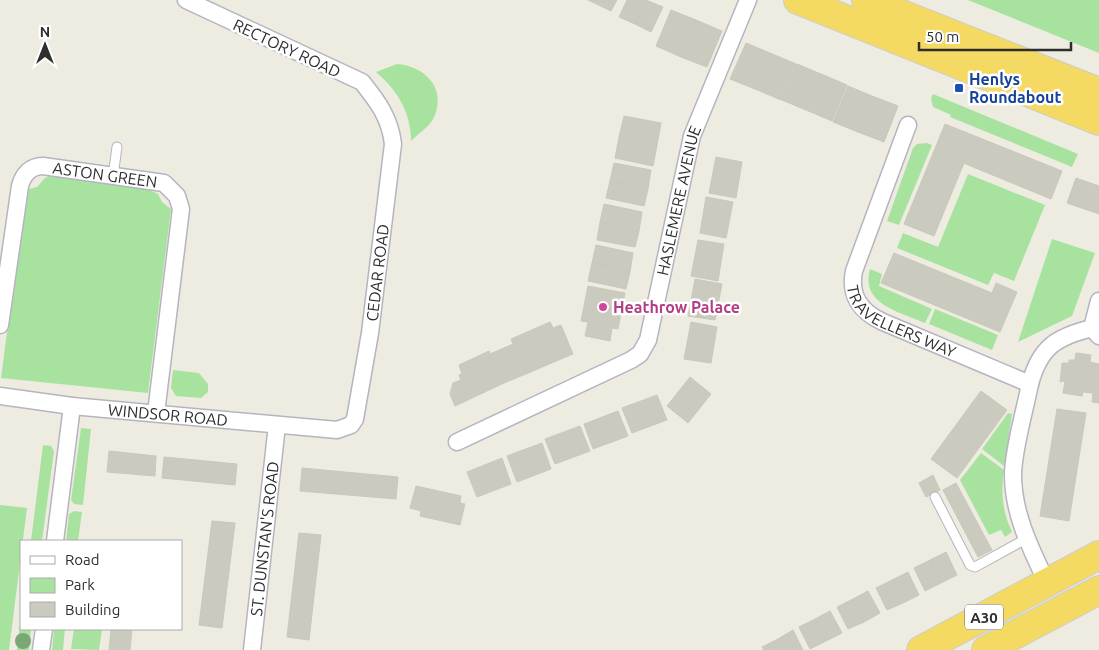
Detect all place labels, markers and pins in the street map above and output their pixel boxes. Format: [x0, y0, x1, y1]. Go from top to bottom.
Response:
place label: Henlys Roundabout [969, 70, 1061, 106]
marker: Henlys Roundabout [953, 82, 965, 94]
place label: Heathrow Palace [613, 298, 740, 316]
marker: Heathrow Palace [597, 301, 609, 313]

